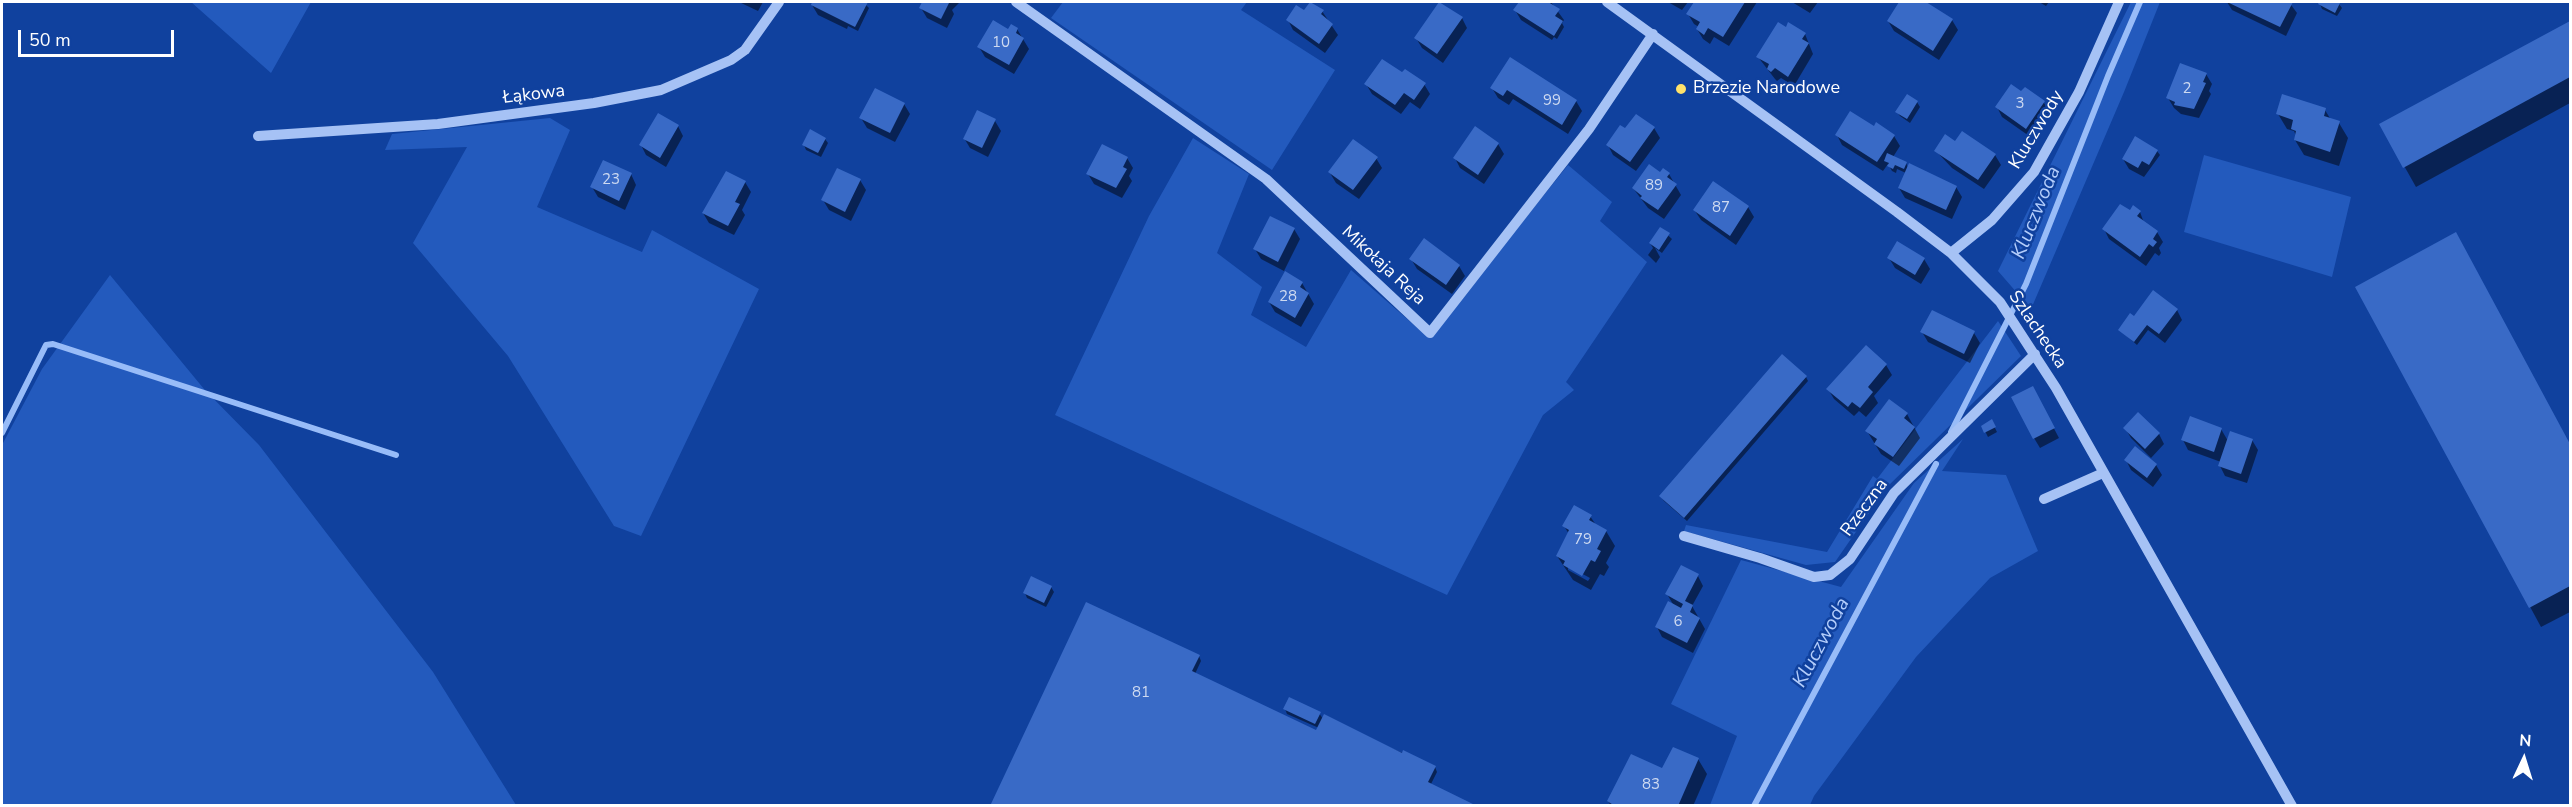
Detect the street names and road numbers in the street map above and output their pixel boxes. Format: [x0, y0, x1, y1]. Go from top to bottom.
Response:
street label: Łąkowa [502, 80, 566, 110]
street label: Kluczwody [2005, 87, 2069, 173]
street label: Mikołaja Reja [1337, 222, 1429, 310]
street label: Szlachecka [2003, 287, 2071, 373]
street label: Rzeczna [1837, 475, 1893, 541]

